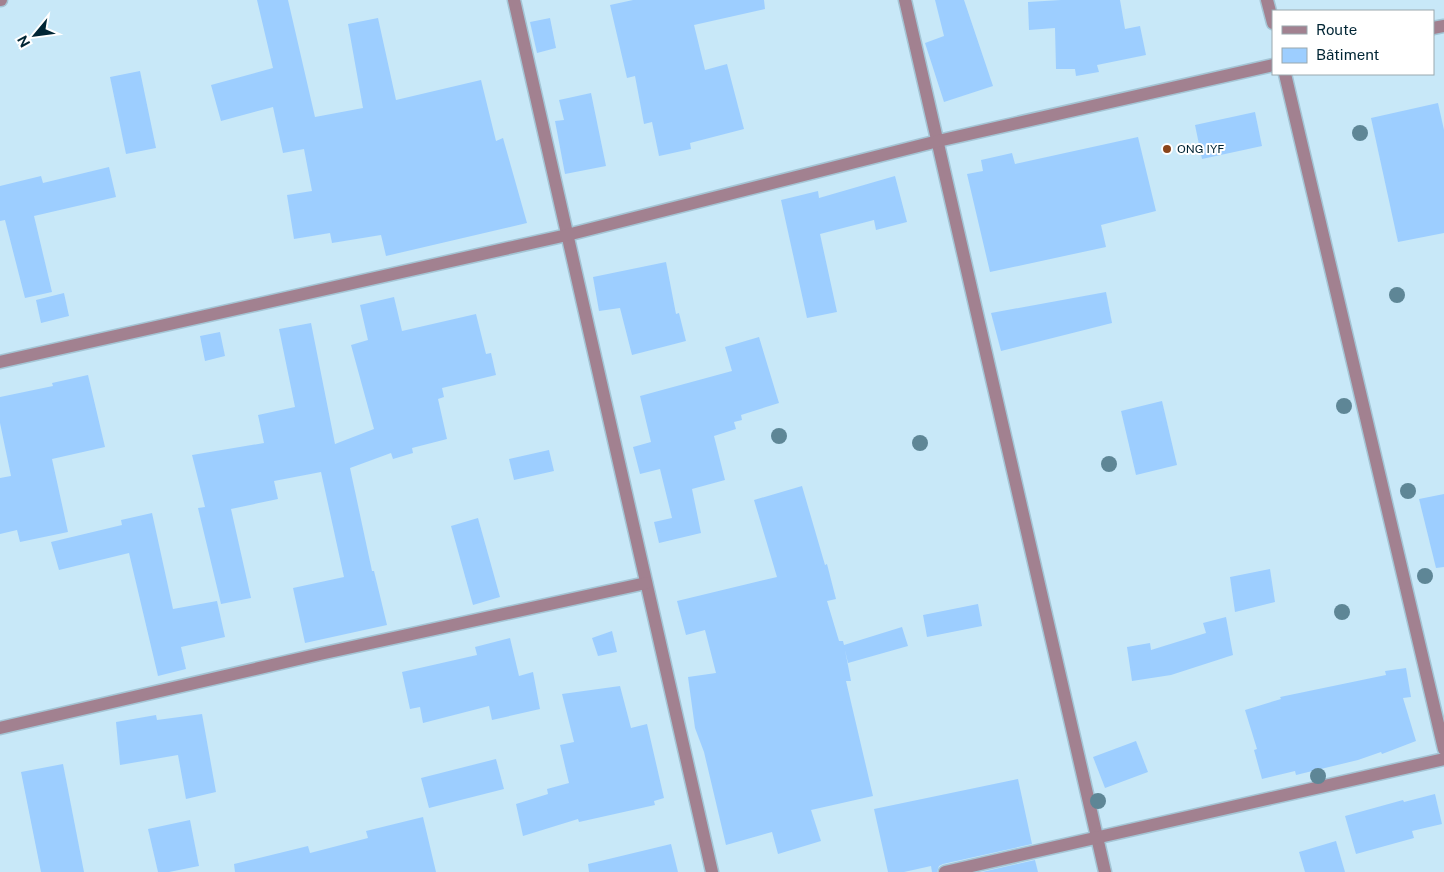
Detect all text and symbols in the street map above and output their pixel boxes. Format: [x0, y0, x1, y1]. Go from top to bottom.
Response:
north arrow [10, 10, 60, 60]
legend [1272, 10, 1434, 75]
text: Route [1316, 21, 1357, 38]
text: N [14, 33, 33, 50]
text: Bâtiment [1316, 46, 1379, 63]
place label: ONG IYF [1177, 142, 1224, 156]
marker: ONG IYF [1161, 143, 1173, 155]

